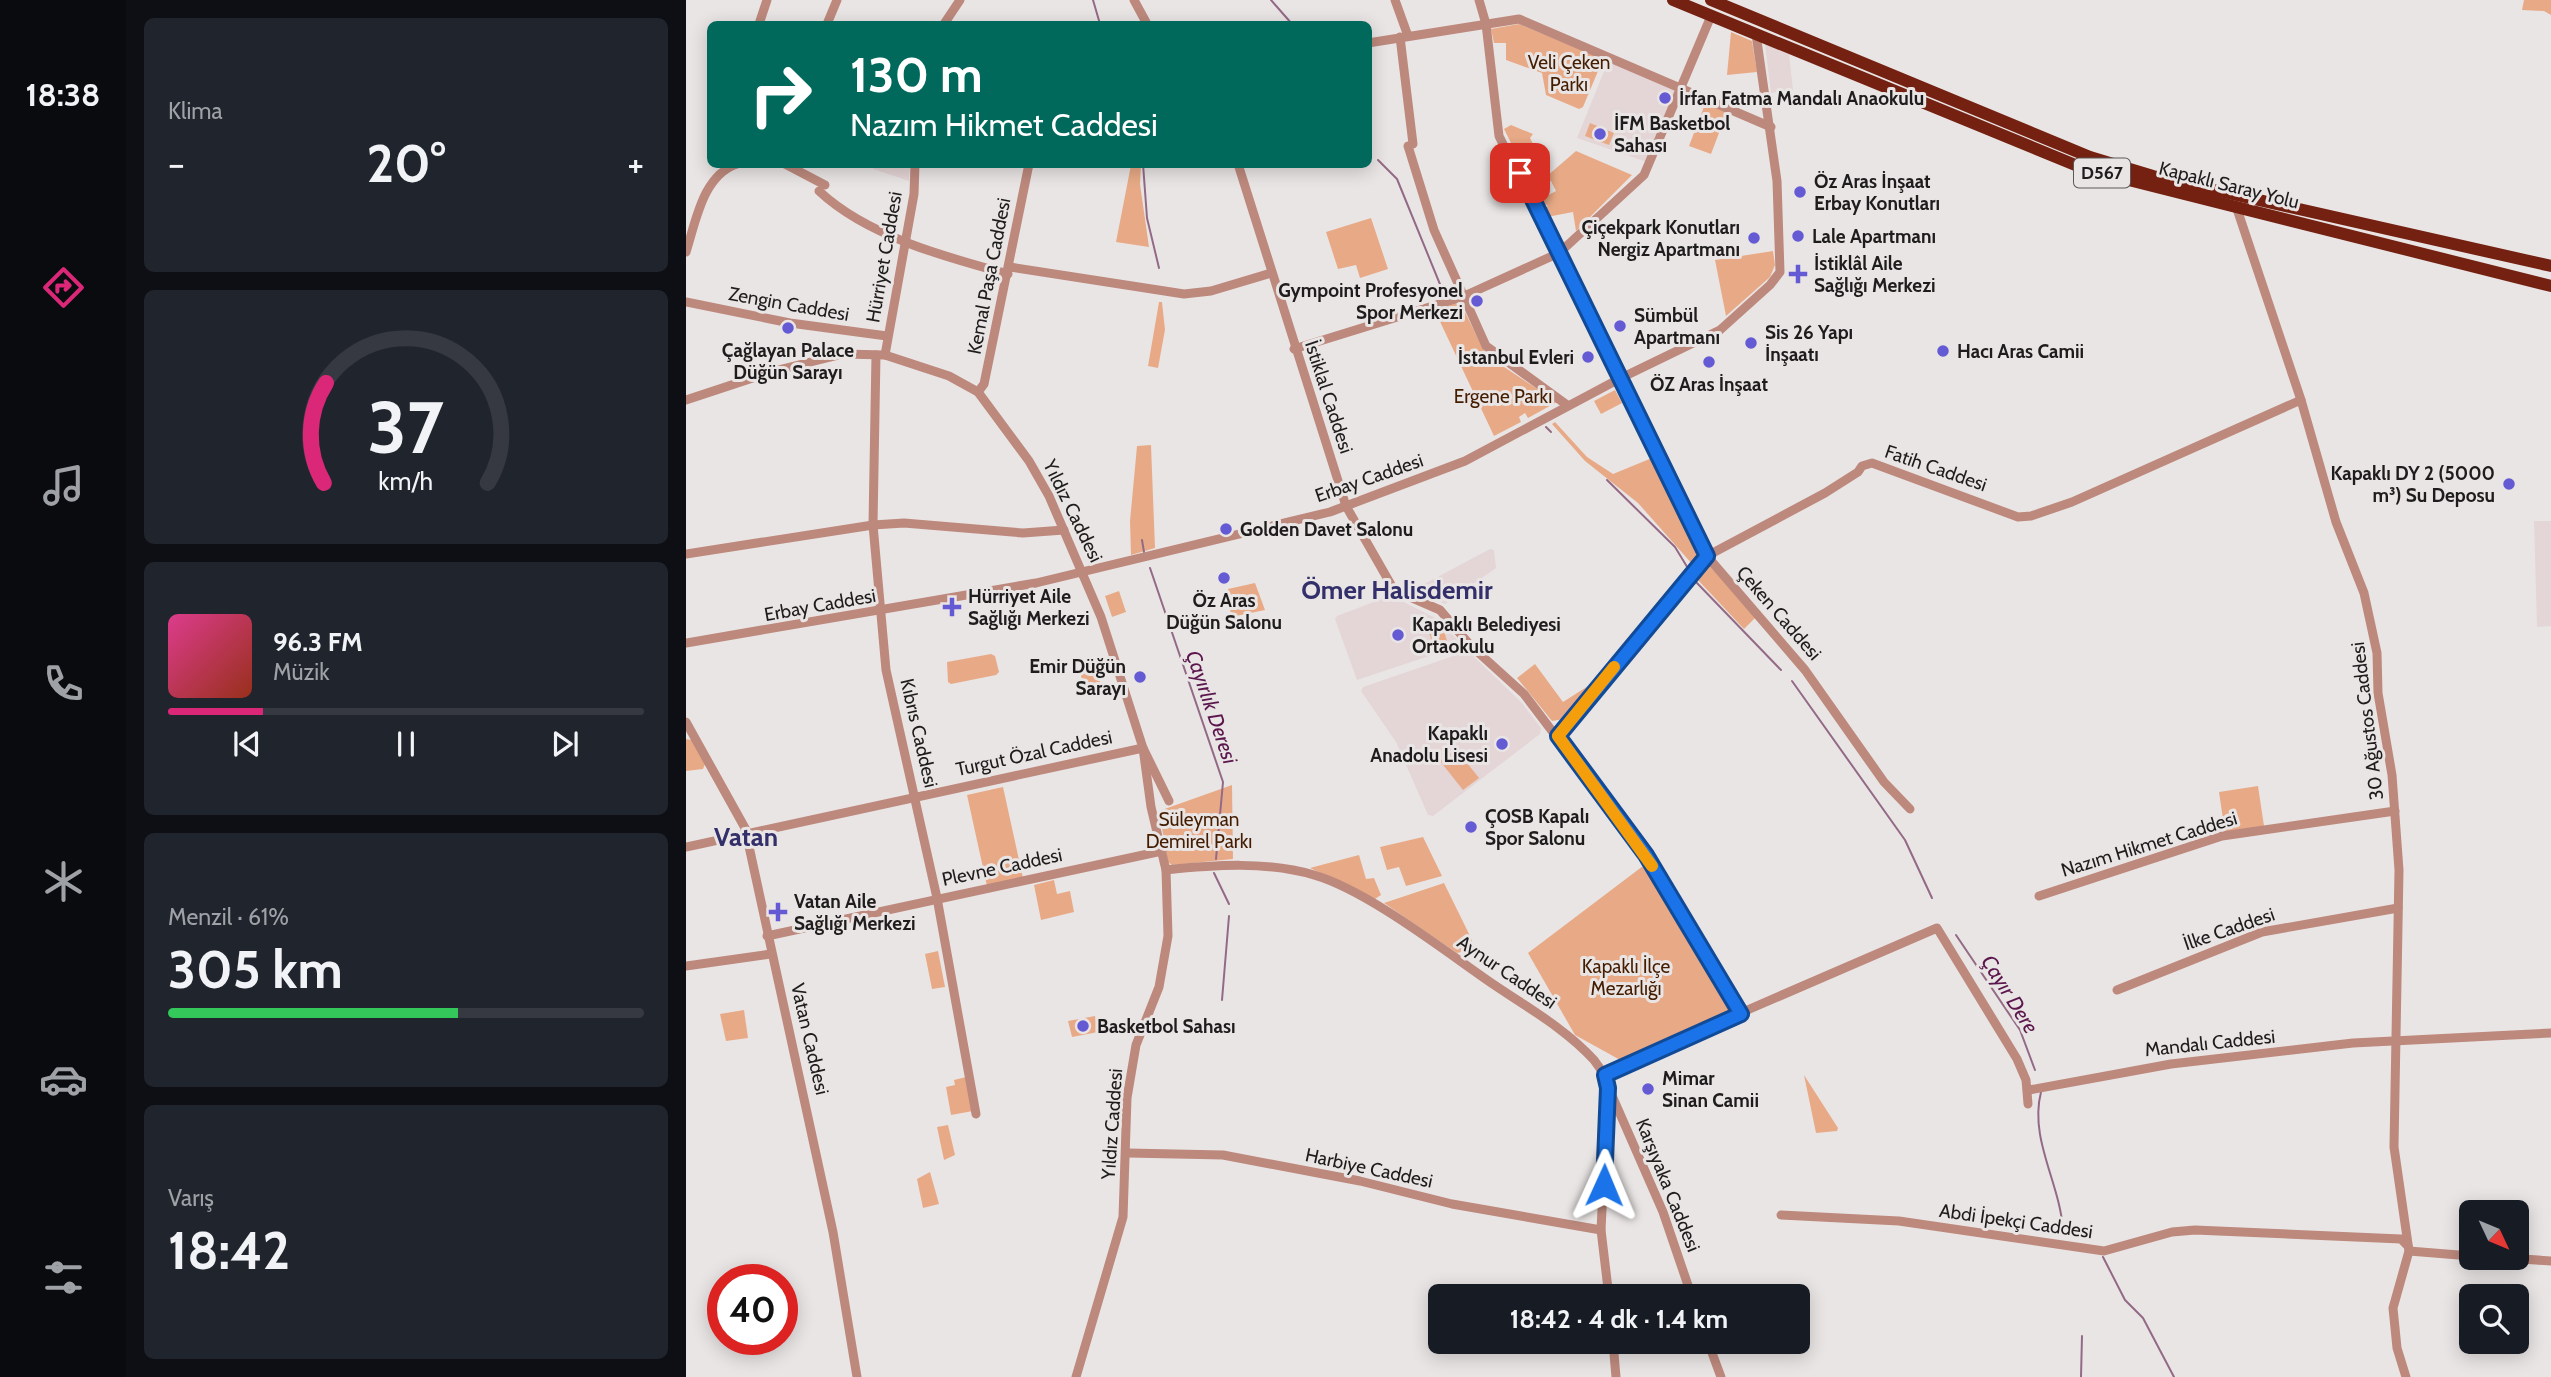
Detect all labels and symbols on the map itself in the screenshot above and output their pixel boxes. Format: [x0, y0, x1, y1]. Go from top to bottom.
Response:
park label: Veli Çeken Parkı [1528, 51, 1610, 96]
place label: İrfan Fatma Mandalı Anaokulu [1679, 87, 1924, 110]
marker: İrfan Fatma Mandalı Anaokulu [1657, 90, 1673, 106]
place label: İFM Basketbol Sahası [1614, 112, 1730, 157]
marker: İFM Basketbol Sahası [1592, 126, 1608, 142]
pin [1490, 143, 1550, 203]
street label: Kapaklı Saray Yolu [2157, 156, 2301, 214]
road number: D567 [2074, 158, 2130, 188]
place label: Öz Aras İnşaat Erbay Konutları [1814, 170, 1940, 215]
marker: Öz Aras İnşaat Erbay Konutları [1792, 184, 1808, 200]
street label: Hürriyet Caddesi [861, 190, 907, 324]
street label: Kemal Paşa Caddesi [963, 196, 1015, 356]
place label: Çiçekpark Konutları Nergiz Apartmanı [1581, 216, 1740, 261]
place label: Lale Apartmanı [1812, 225, 1936, 248]
marker: Lale Apartmanı [1790, 228, 1806, 244]
marker: Çiçekpark Konutları Nergiz Apartmanı [1746, 230, 1762, 246]
place label: İstiklâl Aile Sağlığı Merkezi [1814, 252, 1936, 297]
marker: İstiklâl Aile Sağlığı Merkezi [1788, 264, 1808, 284]
place label: Gympoint Profesyonel Spor Merkezi [1278, 279, 1463, 324]
street label: Zengin Caddesi [727, 282, 851, 326]
marker: Gympoint Profesyonel Spor Merkezi [1469, 293, 1485, 309]
place label: Sümbül Apartmanı [1634, 304, 1720, 349]
marker: Sümbül Apartmanı [1612, 318, 1628, 334]
marker: Çağlayan Palace Düğün Sarayı [780, 320, 796, 336]
place label: Sis 26 Yapı İnşaatı [1765, 321, 1853, 366]
marker: Sis 26 Yapı İnşaatı [1743, 335, 1759, 351]
street label: İstiklal Caddesi [1300, 338, 1358, 456]
place label: Çağlayan Palace Düğün Sarayı [722, 339, 854, 384]
place label: Hacı Aras Camii [1957, 340, 2084, 363]
marker: Hacı Aras Camii [1935, 343, 1951, 359]
place label: İstanbul Evleri [1458, 346, 1574, 369]
marker: İstanbul Evleri [1580, 349, 1596, 365]
marker: ÖZ Aras İnşaat [1701, 354, 1717, 370]
place label: ÖZ Aras İnşaat [1650, 373, 1768, 396]
park label: Ergene Parkı [1454, 385, 1552, 408]
street label: Fatih Caddesi [1882, 440, 1990, 496]
street label: Erbay Caddesi [1312, 449, 1426, 507]
street label: Yıldız Caddesi [1038, 455, 1108, 566]
place label: Kapaklı DY 2 (5000 m³) Su Deposu [2330, 462, 2495, 507]
marker: Kapaklı DY 2 (5000 m³) Su Deposu [2501, 476, 2517, 492]
place label: Golden Davet Salonu [1240, 518, 1413, 541]
marker: Golden Davet Salonu [1218, 521, 1234, 537]
street label: Çeken Caddesi [1732, 561, 1826, 665]
marker: Öz Aras Düğün Salonu [1216, 570, 1232, 586]
district label: Ömer Halisdemir [1301, 574, 1493, 606]
street label: Erbay Caddesi [762, 584, 878, 626]
place label: Hürriyet Aile Sağlığı Merkezi [968, 585, 1090, 630]
place label: Öz Aras Düğün Salonu [1166, 589, 1282, 634]
marker: Hürriyet Aile Sağlığı Merkezi [942, 597, 962, 617]
place label: Kapaklı Belediyesi Ortaokulu [1412, 613, 1561, 658]
marker: Kapaklı Belediyesi Ortaokulu [1390, 627, 1406, 643]
street label: 30 Ağustos Caddesi [2346, 641, 2388, 801]
water label: Çayırlık Deresi [1181, 647, 1243, 768]
place label: Emir Düğün Sarayı [1029, 655, 1126, 700]
marker: Emir Düğün Sarayı [1132, 669, 1148, 685]
street label: Kıbrıs Caddesi [895, 676, 943, 790]
place label: Kapaklı Anadolu Lisesi [1370, 722, 1488, 767]
street label: Turgut Özal Caddesi [954, 725, 1114, 781]
marker: Kapaklı Anadolu Lisesi [1494, 736, 1510, 752]
place label: ÇOSB Kapalı Spor Salonu [1485, 805, 1589, 850]
street label: Nazım Hikmet Caddesi [2058, 806, 2240, 882]
park label: Süleyman Demirel Parkı [1146, 808, 1252, 853]
marker: ÇOSB Kapalı Spor Salonu [1463, 819, 1479, 835]
district label: Vatan [714, 821, 778, 853]
street label: Plevne Caddesi [940, 843, 1064, 891]
place label: Vatan Aile Sağlığı Merkezi [794, 890, 916, 935]
marker: Vatan Aile Sağlığı Merkezi [768, 902, 788, 922]
street label: İlke Caddesi [2180, 903, 2278, 955]
street label: Aynur Caddesi [1453, 930, 1561, 1014]
water label: Çayır Dere [1976, 950, 2044, 1038]
park label: Kapaklı İlçe Mezarlığı [1582, 955, 1670, 1000]
street label: Vatan Caddesi [786, 981, 834, 1097]
place label: Basketbol Sahası [1097, 1015, 1236, 1038]
marker: Basketbol Sahası [1075, 1018, 1091, 1034]
street label: Mandalı Caddesi [2144, 1025, 2276, 1061]
place label: Mimar Sinan Camii [1662, 1067, 1759, 1112]
street label: Yıldız Caddesi [1097, 1068, 1127, 1181]
marker: Mimar Sinan Camii [1640, 1081, 1656, 1097]
street label: Karşıyaka Caddesi [1631, 1115, 1705, 1255]
street label: Harbiye Caddesi [1303, 1143, 1435, 1193]
position arrow [1567, 1148, 1641, 1222]
street label: Abdi İpekçi Caddesi [1938, 1199, 2094, 1243]
north arrow [2459, 1200, 2529, 1270]
speed limit sign: 40 [707, 1264, 798, 1355]

